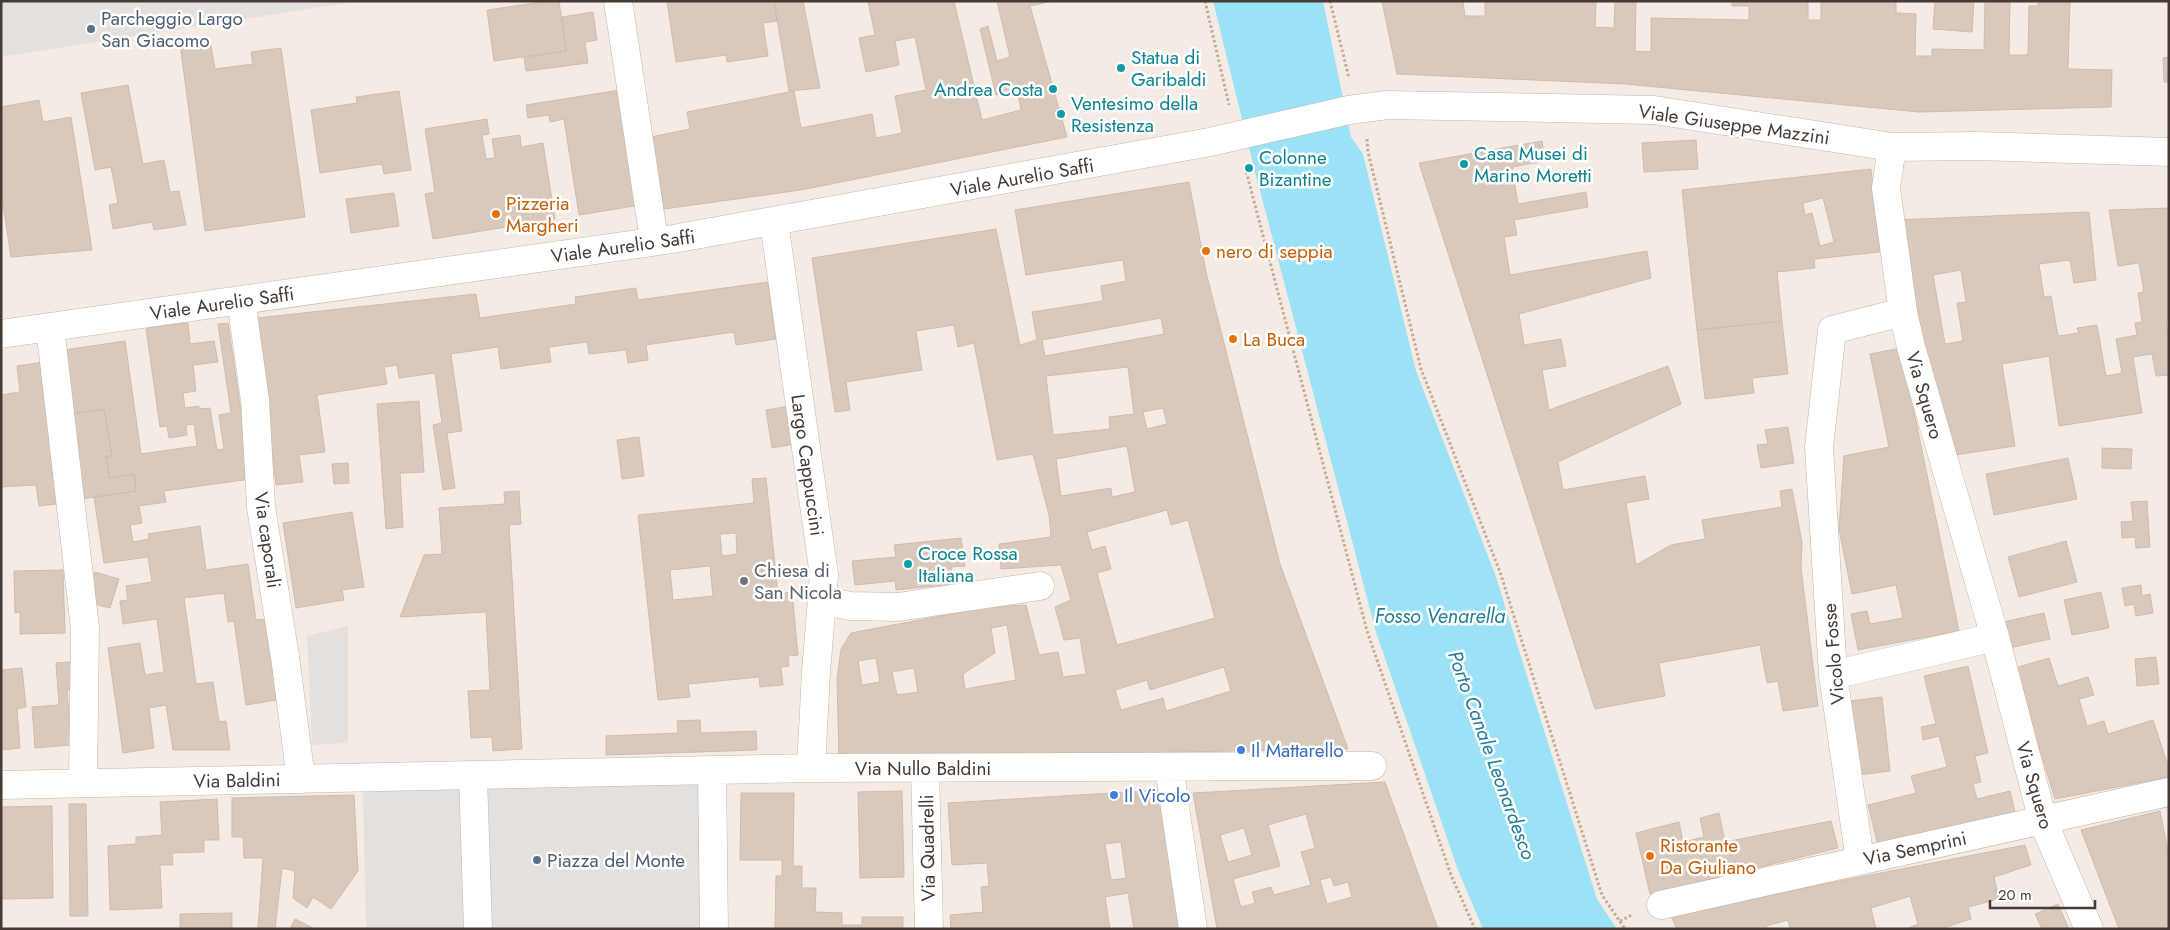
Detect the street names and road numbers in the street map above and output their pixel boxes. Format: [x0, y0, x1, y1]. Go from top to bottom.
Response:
street label: Viale Giuseppe Mazzini [1636, 98, 1831, 151]
street label: Viale Aurelio Saffi [948, 152, 1096, 203]
street label: Viale Aurelio Saffi [549, 223, 697, 270]
street label: Viale Aurelio Saffi [148, 280, 296, 327]
street label: Via Squero [1899, 348, 1950, 442]
street label: Largo Cappuccini [784, 393, 831, 538]
street label: Via caporali [247, 490, 288, 590]
street label: Vicolo Fosse [1816, 602, 1851, 706]
street label: Via Squero [2009, 738, 2060, 832]
street label: Via Nullo Baldini [855, 755, 991, 782]
street label: Via Baldini [193, 766, 281, 795]
street label: Via Quadrelli [913, 794, 942, 902]
street label: Via Semprini [1861, 824, 1969, 873]

